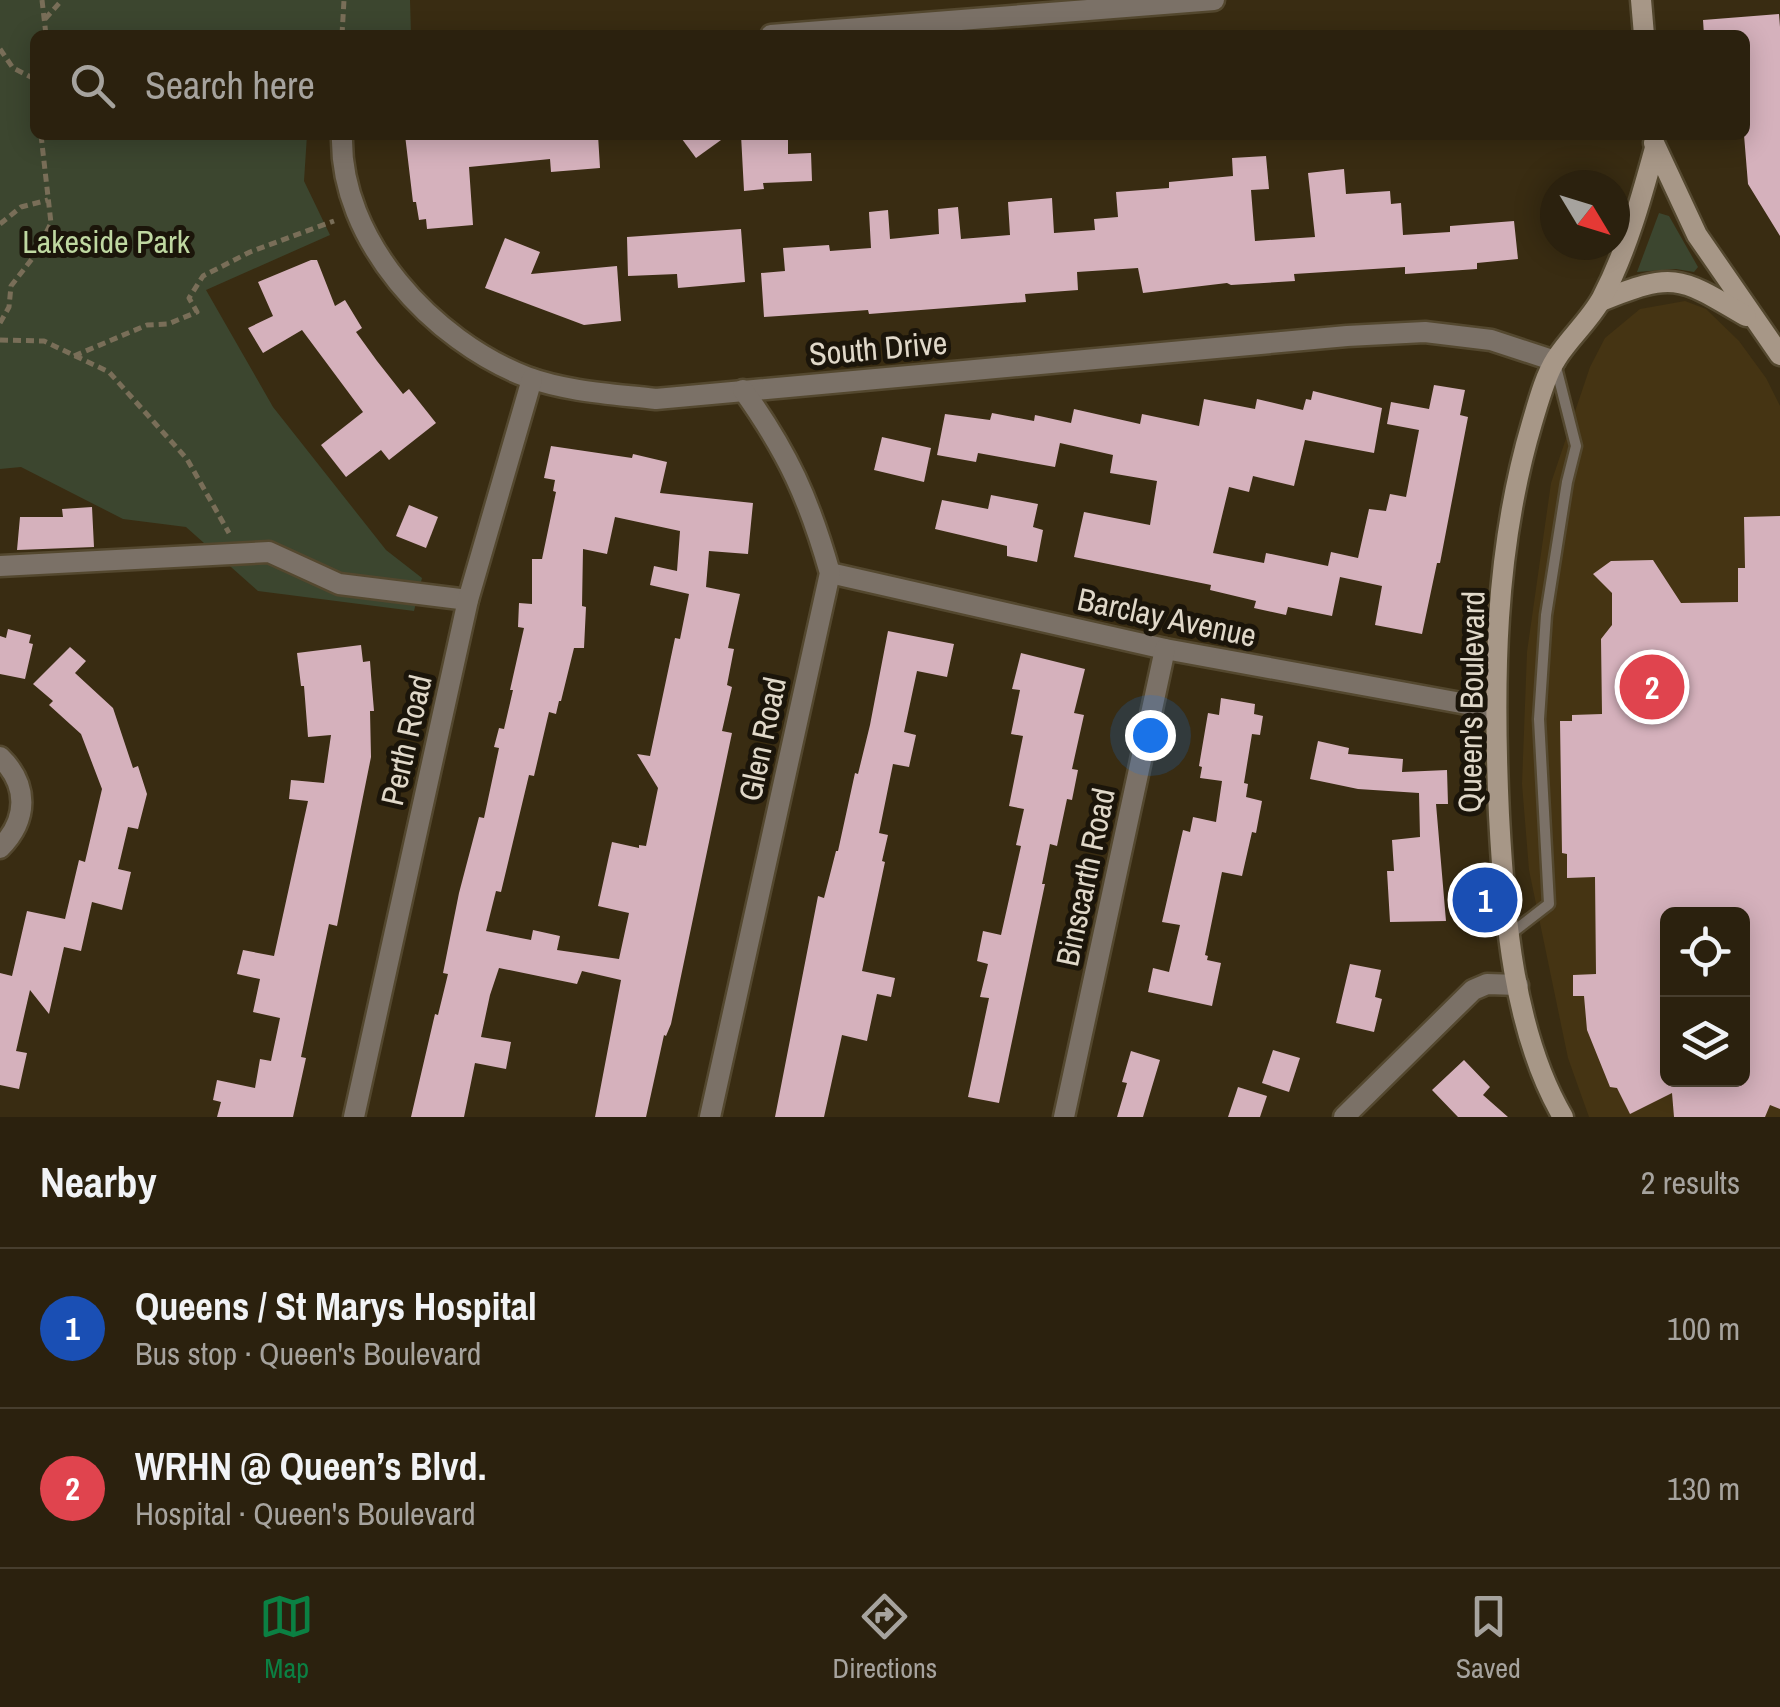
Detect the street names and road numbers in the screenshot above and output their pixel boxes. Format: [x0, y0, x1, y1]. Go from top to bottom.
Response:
street label: South Drive [807, 321, 949, 375]
street label: Barclay Avenue [1074, 577, 1260, 657]
street label: Queen's Boulevard [1448, 590, 1494, 814]
street label: Perth Road [370, 670, 442, 810]
street label: Glen Road [728, 673, 796, 805]
street label: Binscarth Road [1045, 784, 1125, 970]

